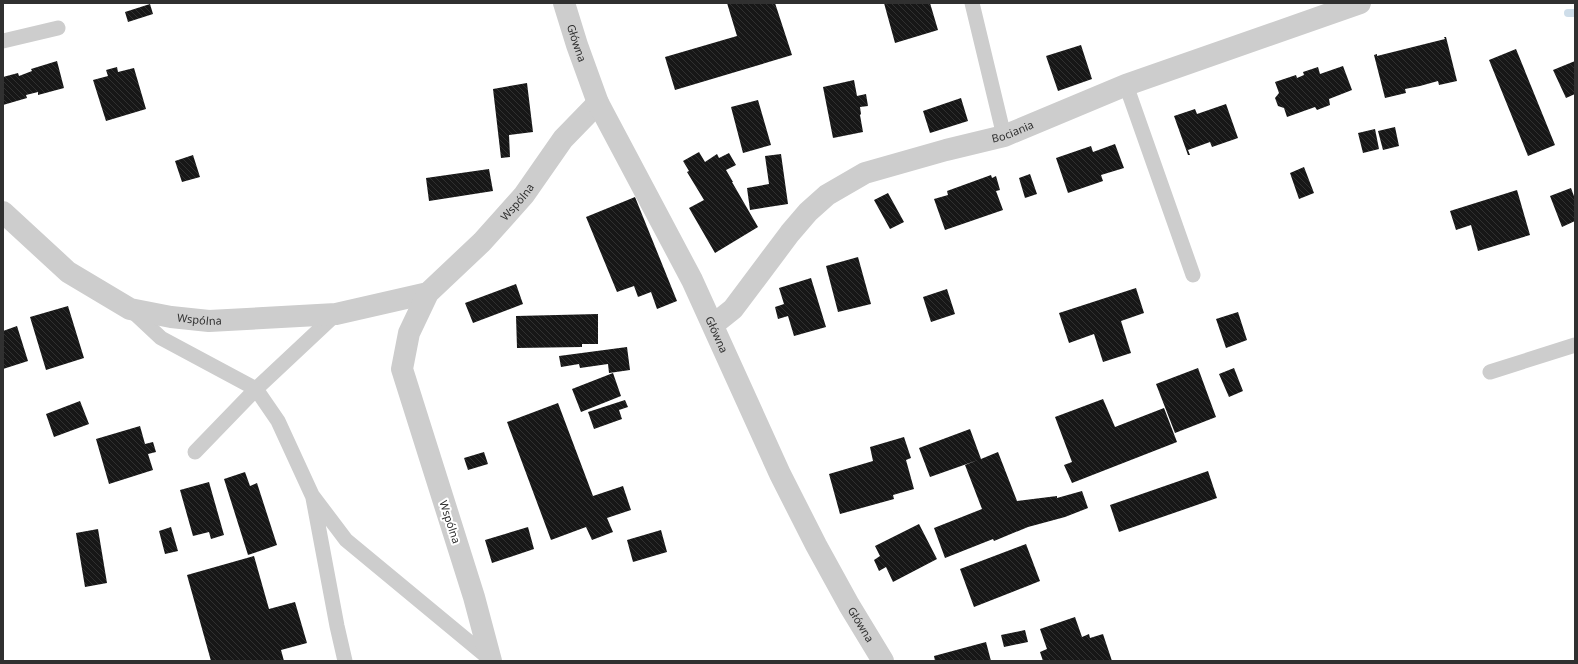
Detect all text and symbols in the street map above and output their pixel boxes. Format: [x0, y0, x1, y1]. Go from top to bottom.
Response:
street label: Główna [564, 22, 590, 64]
street label: Bociania [990, 116, 1036, 146]
street label: Wspólna [497, 180, 537, 223]
street label: Wspólna [176, 310, 222, 328]
street label: Główna [702, 314, 732, 355]
street label: Wspólna [436, 498, 465, 545]
street label: Główna [845, 604, 878, 645]

